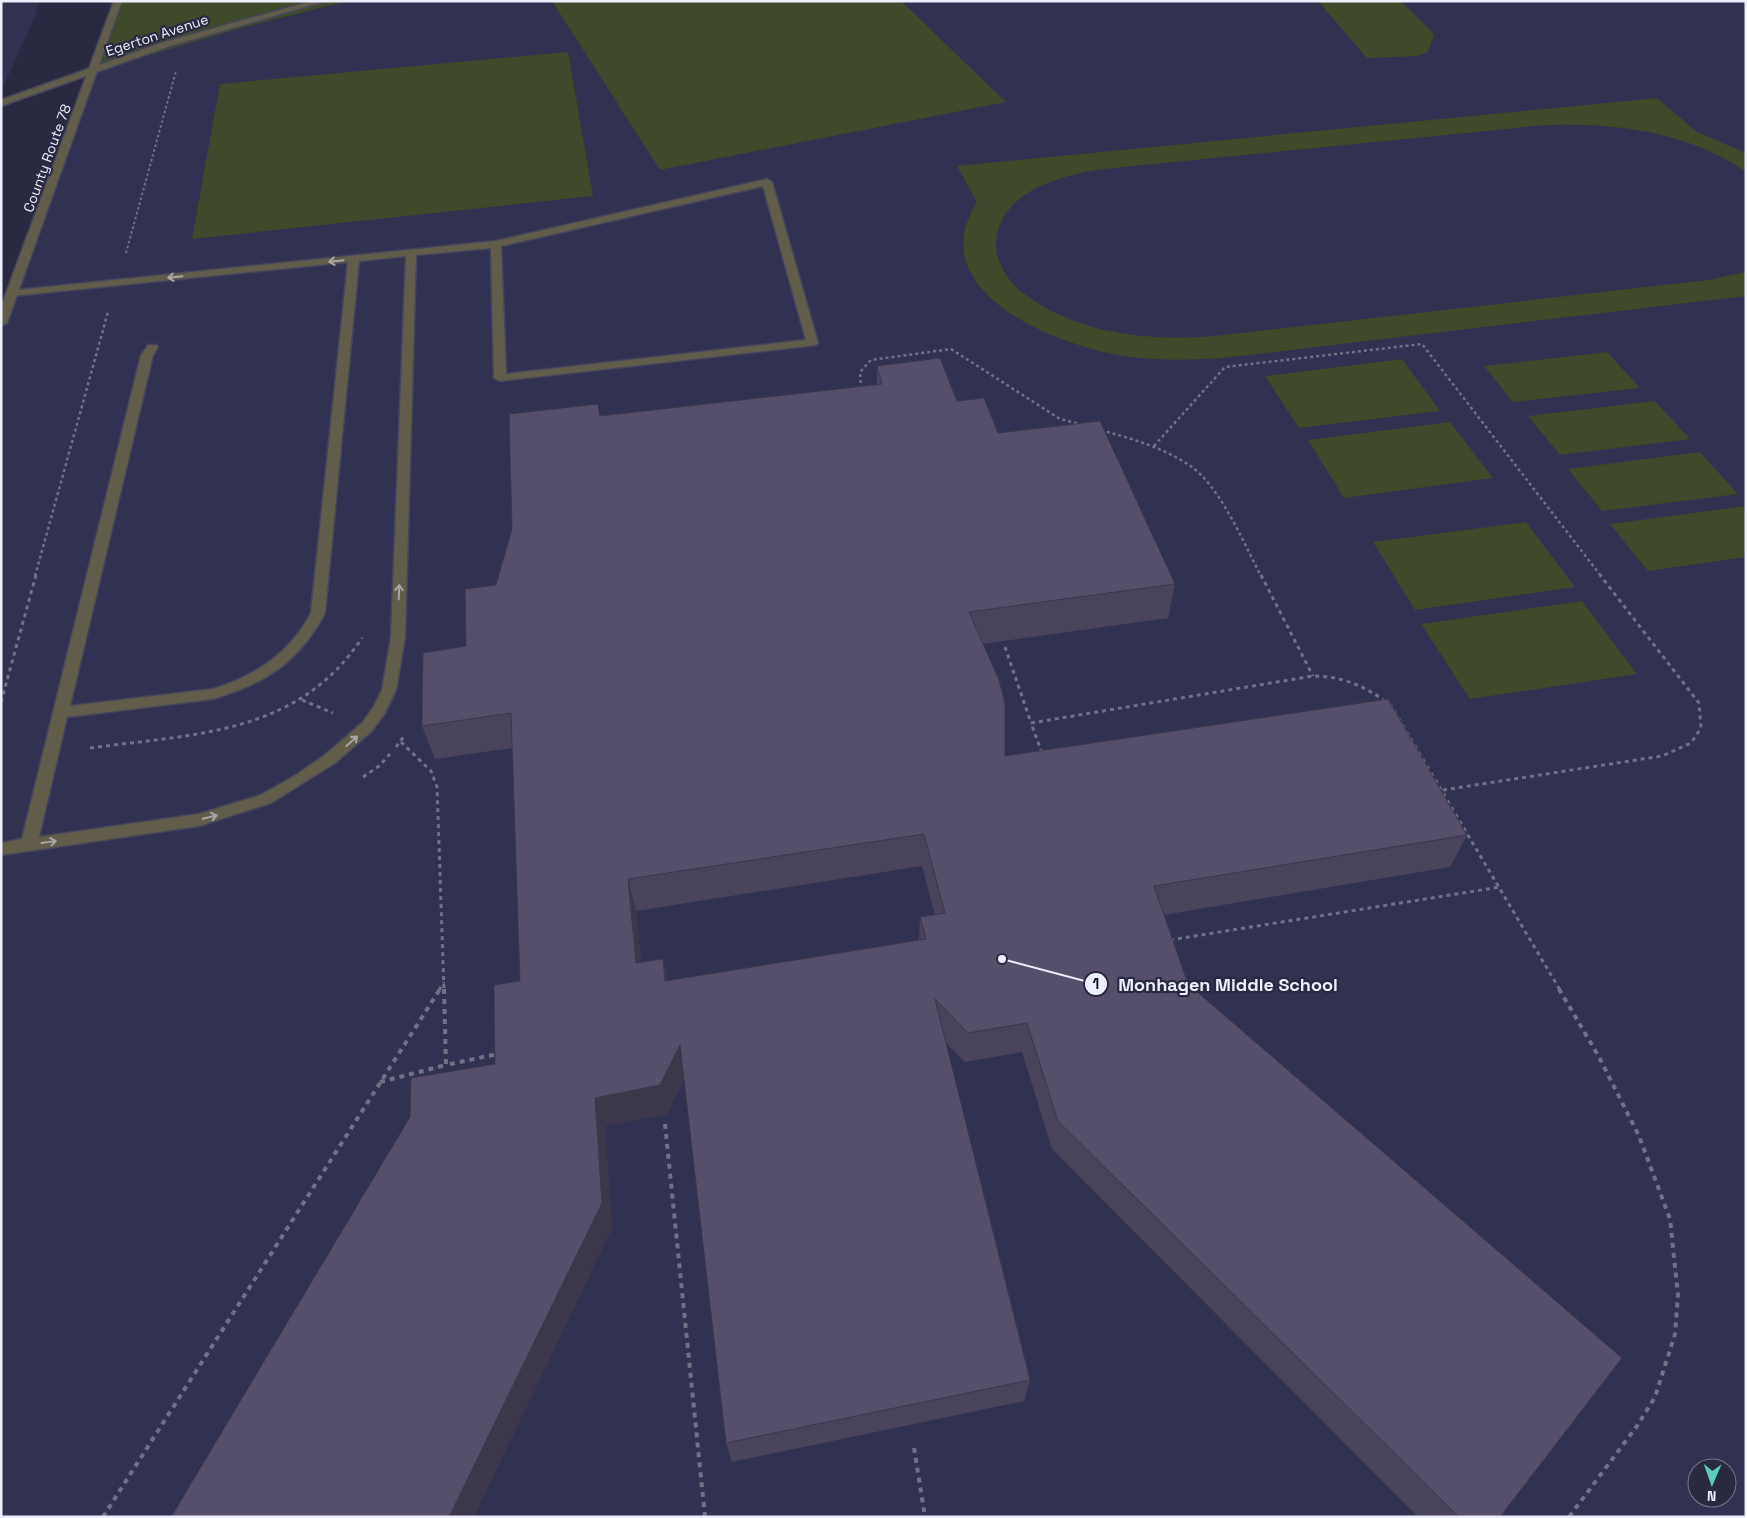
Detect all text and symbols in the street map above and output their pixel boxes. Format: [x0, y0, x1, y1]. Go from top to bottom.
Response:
street label: Egerton Avenue [103, 10, 211, 60]
street label: County Route 78 [19, 101, 75, 215]
one-way arrow [329, 256, 345, 265]
one-way arrow [167, 272, 183, 282]
one-way arrow [395, 585, 404, 601]
one-way arrow [345, 735, 358, 747]
one-way arrow [202, 812, 218, 821]
one-way arrow [41, 836, 57, 846]
callout: Monhagen Middle School [1084, 968, 1348, 1001]
text: Monhagen Middle School [1118, 973, 1338, 996]
text: 1 [1093, 974, 1099, 993]
north arrow [1687, 1458, 1737, 1508]
text: N [1707, 1487, 1717, 1505]

